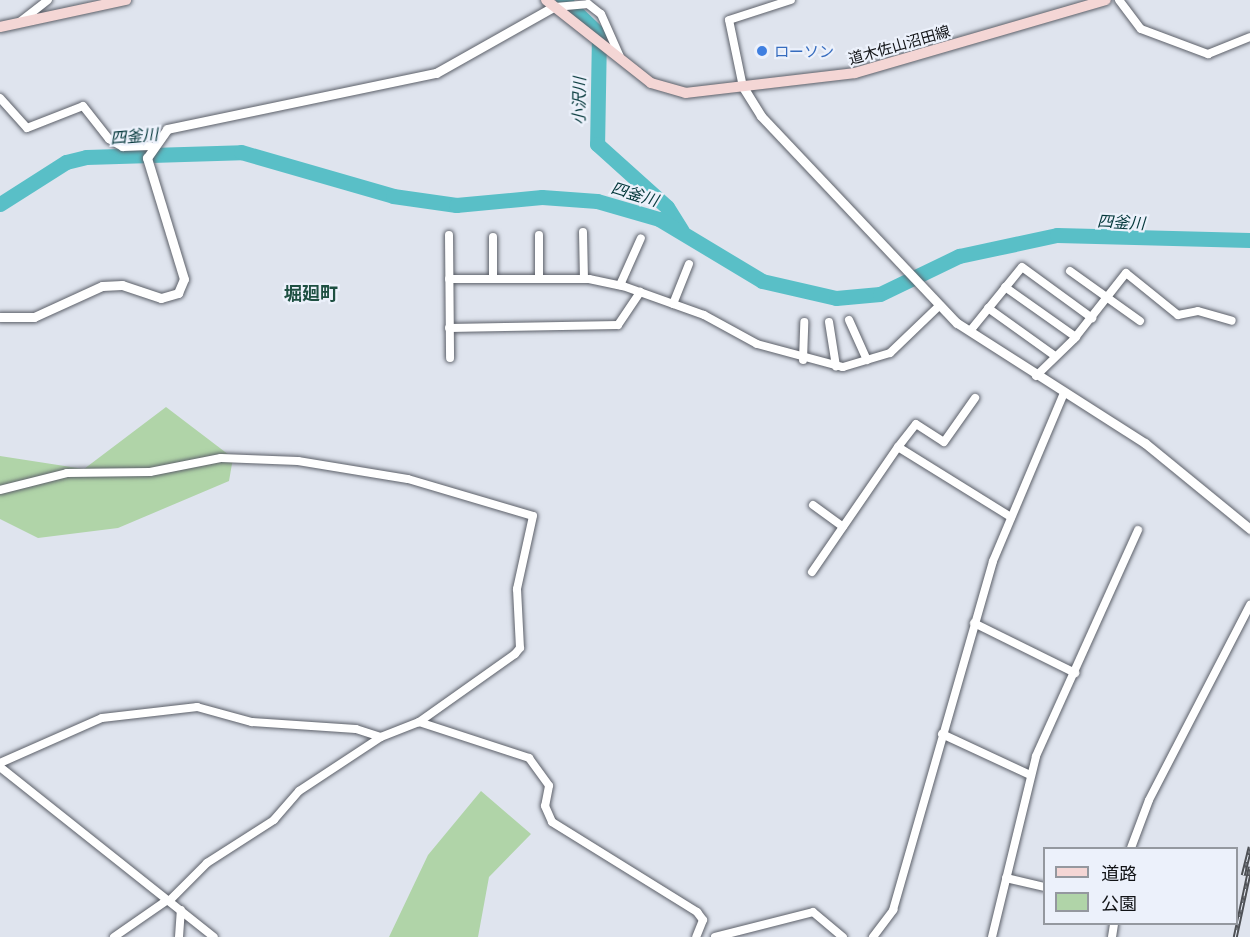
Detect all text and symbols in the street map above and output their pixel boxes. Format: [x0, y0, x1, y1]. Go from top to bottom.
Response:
street label: 道木佐山沼田線 [846, 21, 952, 67]
place label: ローソン [774, 42, 834, 60]
marker: ローソン [755, 44, 769, 58]
water label: 小沢川 [568, 77, 588, 125]
water label: 四釜川 [109, 123, 159, 147]
water label: 四釜川 [609, 177, 661, 209]
water label: 四釜川 [1097, 210, 1145, 232]
district label: 堀廻町 [284, 282, 338, 304]
legend [1043, 847, 1238, 925]
text: 道路 [1101, 859, 1137, 886]
text: 公園 [1101, 889, 1137, 916]

